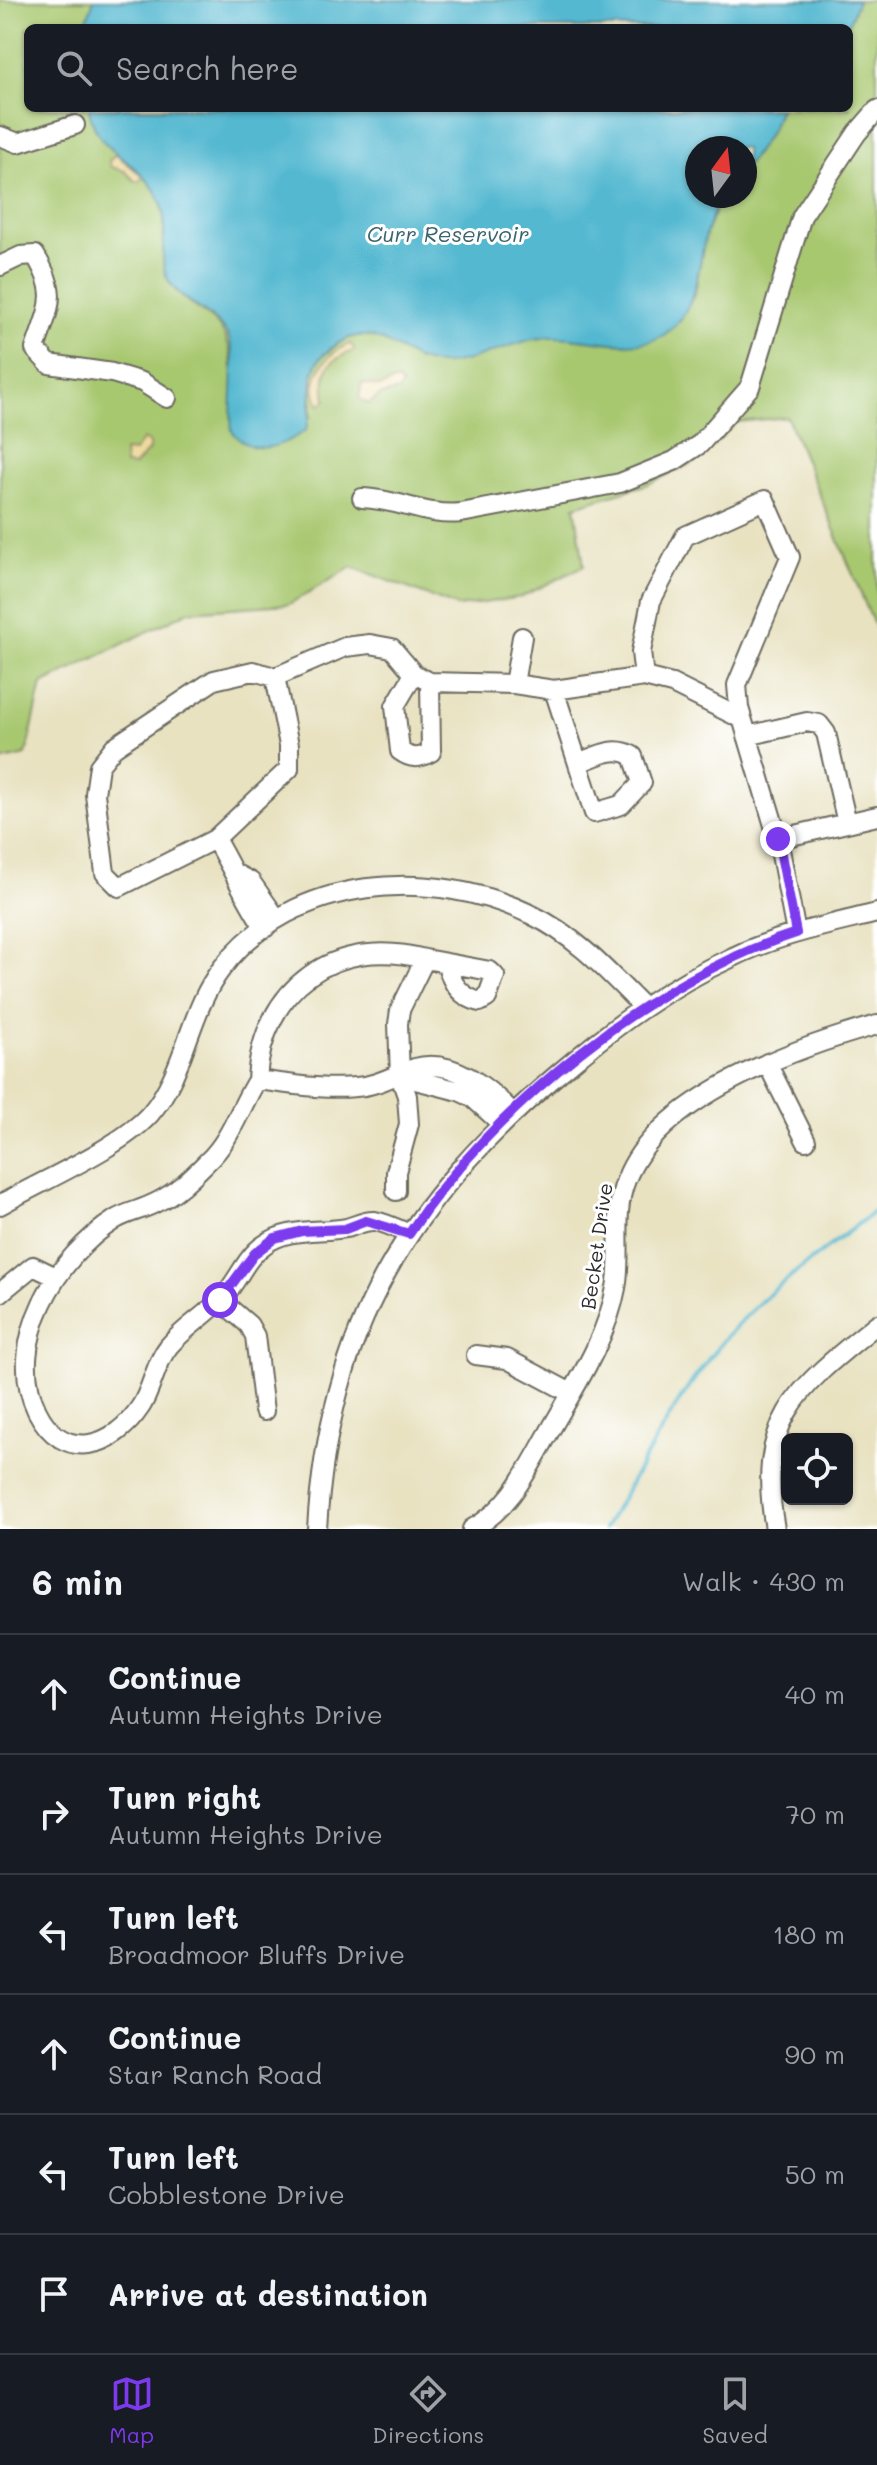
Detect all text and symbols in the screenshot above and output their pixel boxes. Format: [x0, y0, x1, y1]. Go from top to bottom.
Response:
search box [24, 24, 853, 112]
icon: search [52, 46, 96, 90]
text: Search here [116, 48, 299, 88]
north arrow [685, 136, 757, 208]
water label: Curr Reservoir [367, 219, 529, 248]
route end [760, 821, 796, 857]
street label: Becket Drive [574, 1181, 618, 1311]
route start [202, 1282, 238, 1318]
map controls [781, 1433, 853, 1505]
button: locate [781, 1433, 853, 1505]
text: 6 min [32, 1559, 123, 1604]
text: Walk · 430 m [682, 1564, 845, 1598]
text: Continue [108, 1657, 241, 1697]
icon: ahead [32, 1672, 76, 1716]
text: 40 m [785, 1677, 845, 1711]
text: Autumn Heights Drive [108, 1697, 383, 1731]
text: Turn right [108, 1777, 261, 1817]
icon: right [32, 1792, 76, 1836]
text: 70 m [785, 1797, 845, 1831]
text: Autumn Heights Drive [108, 1817, 383, 1851]
text: Turn left [108, 1897, 239, 1937]
icon: left [32, 1912, 76, 1956]
text: 180 m [773, 1917, 845, 1951]
text: Broadmoor Bluffs Drive [108, 1937, 405, 1971]
text: Continue [108, 2017, 241, 2057]
icon: ahead [32, 2032, 76, 2076]
text: 90 m [785, 2037, 845, 2071]
text: Star Ranch Road [108, 2057, 322, 2091]
text: Turn left [108, 2137, 239, 2177]
icon: left [32, 2152, 76, 2196]
text: 50 m [785, 2157, 845, 2191]
text: Cobblestone Drive [108, 2177, 345, 2211]
icon: arrive [32, 2272, 76, 2316]
text: Arrive at destination [108, 2274, 428, 2314]
tab: Map [109, 2372, 154, 2449]
tab: Directions [372, 2372, 484, 2449]
tab: Saved [703, 2372, 768, 2449]

